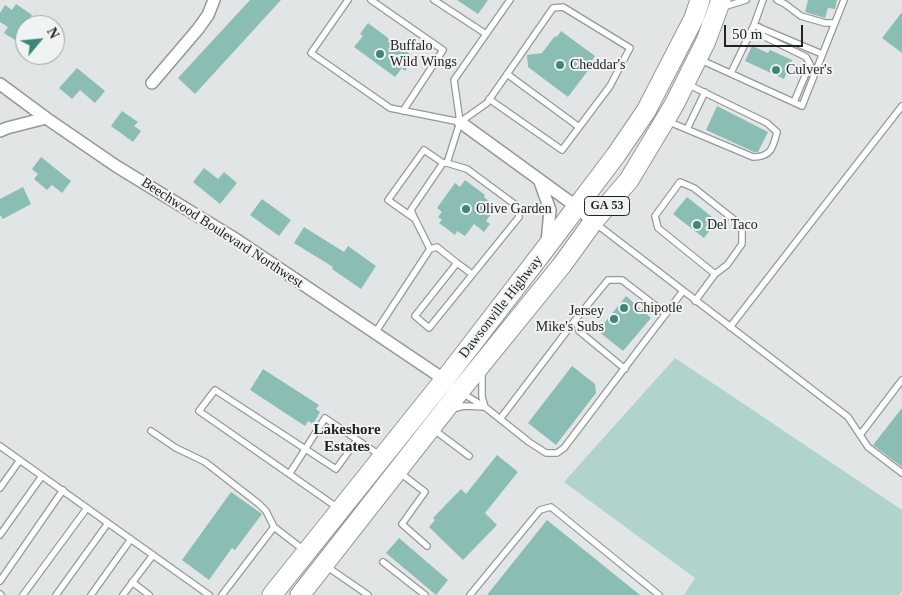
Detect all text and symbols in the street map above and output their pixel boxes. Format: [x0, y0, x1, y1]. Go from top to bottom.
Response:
north arrow [15, 15, 65, 65]
scale bar [727, 15, 806, 47]
text: N [44, 25, 62, 41]
text: 50 m [732, 26, 762, 42]
place label: Buffalo Wild Wings [390, 38, 457, 70]
marker: Buffalo Wild Wings [374, 48, 386, 60]
place label: Cheddar's [570, 57, 625, 73]
marker: Cheddar's [554, 59, 566, 71]
place label: Culver's [786, 62, 832, 78]
marker: Culver's [770, 64, 782, 76]
street label: Beechwood Boulevard Northwest [138, 174, 306, 292]
road number: GA 53 [584, 197, 630, 216]
place label: Olive Garden [476, 201, 552, 217]
marker: Olive Garden [460, 203, 472, 215]
place label: Del Taco [707, 217, 758, 233]
marker: Del Taco [691, 219, 703, 231]
street label: Dawsonville Highway [456, 252, 546, 362]
place label: Chipotle [634, 300, 682, 316]
marker: Chipotle [618, 302, 630, 314]
place label: Jersey Mike's Subs [536, 303, 604, 336]
marker: Jersey Mike's Subs [608, 313, 620, 325]
district label: Lakeshore Estates [313, 421, 381, 456]

